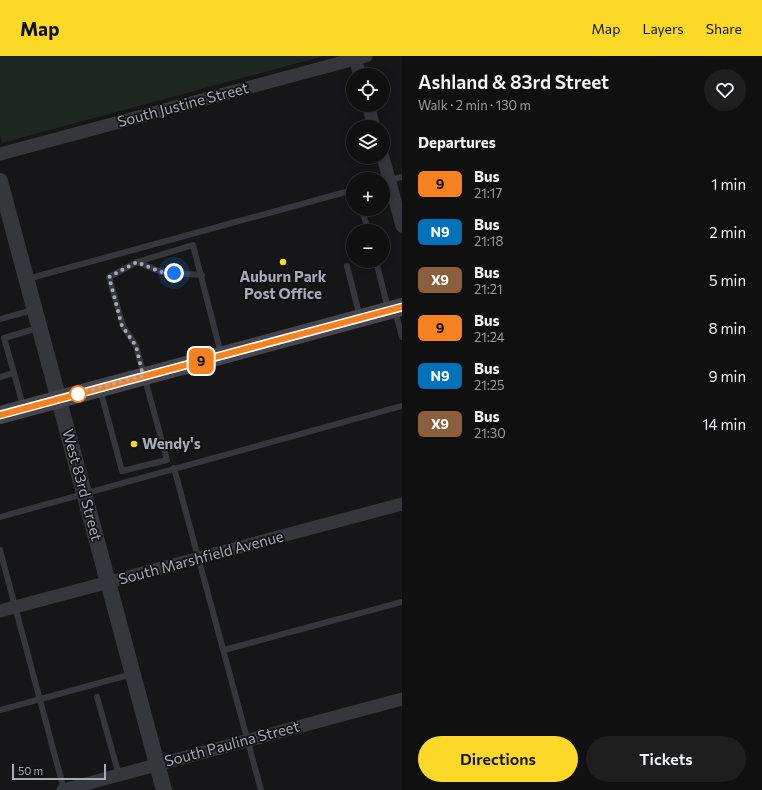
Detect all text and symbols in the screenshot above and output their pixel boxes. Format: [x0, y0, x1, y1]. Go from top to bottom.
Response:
text: Map [20, 17, 59, 40]
text: Map [592, 20, 620, 37]
text: Layers [642, 20, 684, 37]
text: Share [706, 20, 742, 37]
map controls [346, 68, 390, 268]
button: locate [346, 68, 390, 112]
button: heart [704, 69, 746, 111]
text: Ashland & 83rd Street [418, 70, 609, 93]
street label: South Justine Street [115, 78, 250, 130]
text: Walk · 2 min · 130 m [418, 97, 531, 113]
button: layers [346, 120, 390, 164]
text: Departures [418, 133, 496, 151]
text: Bus [474, 167, 499, 185]
button: + [346, 172, 390, 216]
text: 9 [436, 175, 444, 192]
text: 1 min [711, 175, 746, 193]
text: 21:17 [474, 185, 502, 201]
text: Bus [474, 215, 499, 233]
text: N9 [430, 223, 450, 240]
text: 2 min [709, 223, 746, 241]
button: − [346, 224, 390, 268]
text: 21:18 [474, 233, 503, 249]
marker: Auburn Park Post Office [278, 257, 288, 267]
your location [164, 263, 184, 283]
text: Bus [474, 263, 499, 281]
place label: Auburn Park Post Office [240, 267, 327, 302]
text: X9 [431, 271, 449, 288]
text: 5 min [709, 271, 746, 289]
text: 21:21 [474, 281, 503, 297]
text: Bus [474, 311, 499, 329]
text: 9 [436, 319, 444, 336]
text: 8 min [708, 319, 746, 337]
text: 21:24 [474, 329, 505, 345]
line badge: 9 [188, 348, 214, 374]
text: 9 [197, 352, 205, 369]
text: Bus [474, 359, 499, 377]
text: N9 [430, 367, 450, 384]
text: 9 min [708, 367, 746, 385]
text: 21:25 [474, 377, 505, 393]
unlabelled marker [69, 385, 87, 403]
text: Bus [474, 407, 499, 425]
text: X9 [431, 415, 449, 432]
text: 14 min [702, 415, 746, 433]
text: 21:30 [474, 425, 506, 441]
street label: West 83rd Street [59, 427, 107, 543]
place label: Wendy's [142, 434, 201, 452]
marker: Wendy's [129, 439, 139, 449]
street label: South Marshfield Avenue [116, 526, 285, 588]
street label: South Paulina Street [162, 716, 301, 770]
button: Directions [418, 736, 578, 782]
button: Tickets [586, 736, 746, 782]
scale bar [12, 762, 106, 781]
text: 50 m [18, 764, 43, 777]

